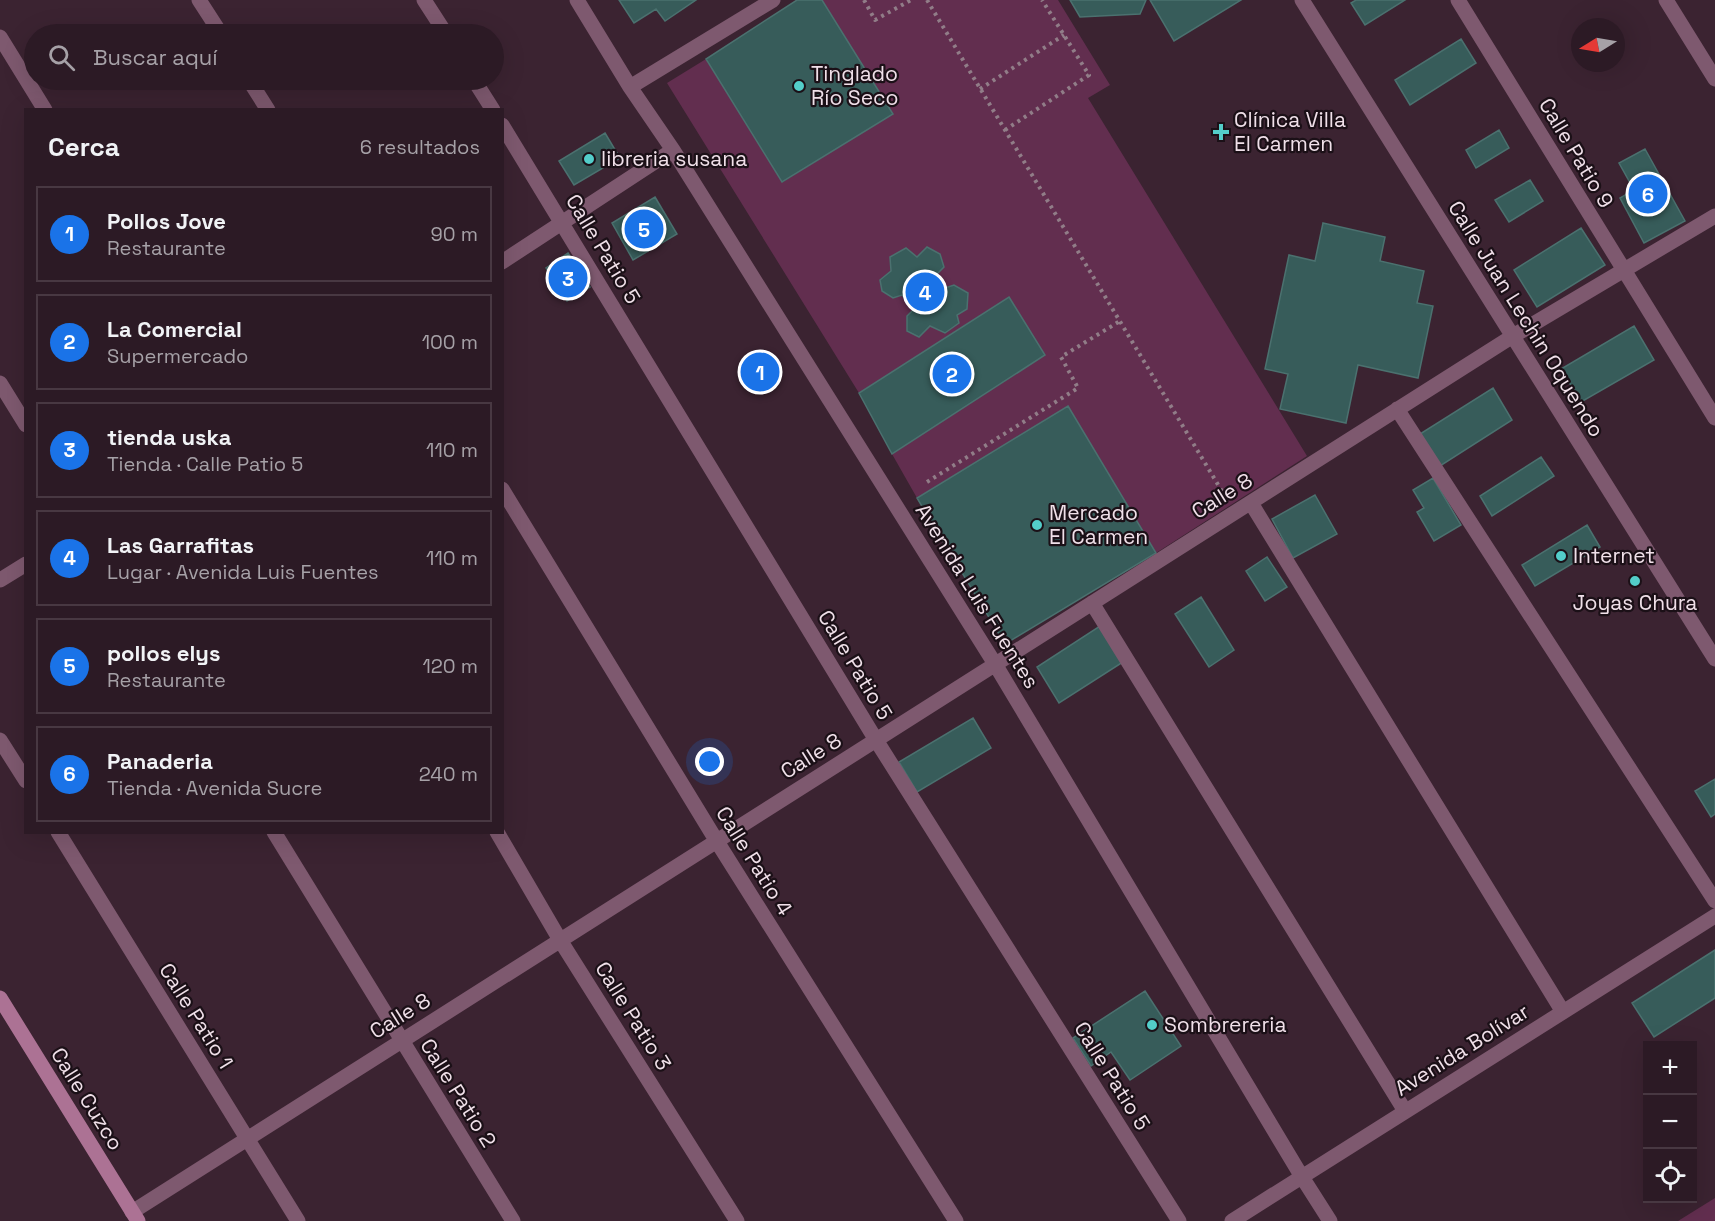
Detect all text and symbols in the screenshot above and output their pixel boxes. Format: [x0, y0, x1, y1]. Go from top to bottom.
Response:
north arrow [1571, 18, 1625, 72]
search box [24, 24, 504, 90]
icon: search [45, 41, 78, 74]
text: Buscar aquí [93, 43, 218, 71]
place label: Tinglado Río Seco [811, 60, 899, 111]
marker: Tinglado Río Seco [792, 79, 806, 93]
street label: Calle Patio 9 [1533, 93, 1620, 213]
place label: Clínica Villa El Carmen [1234, 106, 1346, 157]
marker: Clínica Villa El Carmen [1212, 123, 1230, 141]
text: Cerca [48, 130, 120, 164]
text: 6 resultados [360, 134, 480, 160]
place label: libreria susana [601, 145, 747, 172]
marker: libreria susana [582, 152, 596, 166]
pin: 6 [1628, 172, 1668, 216]
street label: Calle Patio 5 [560, 190, 646, 308]
street label: Calle Juan Lechin Oquendo [1442, 196, 1610, 442]
pin: 5 [624, 206, 664, 252]
text: Pollos Jove [107, 207, 226, 235]
text: 1 [65, 221, 74, 247]
text: 90 m [431, 221, 478, 247]
text: Restaurante [107, 235, 226, 261]
pin: 3 [548, 256, 588, 300]
pin: 4 [906, 270, 944, 314]
text: La Comercial [107, 315, 242, 343]
text: 2 [64, 329, 75, 355]
text: 100 m [422, 329, 478, 355]
text: Supermercado [107, 343, 248, 369]
pin: 1 [740, 350, 780, 394]
pin: 2 [932, 352, 972, 397]
text: tienda uska [107, 423, 231, 451]
text: 3 [63, 437, 76, 463]
text: 110 m [426, 437, 478, 463]
text: Tienda · Calle Patio 5 [107, 451, 303, 477]
street label: Calle 8 [1186, 466, 1257, 525]
street label: Avenida Luis Fuentes [910, 498, 1045, 693]
place label: Mercado El Carmen [1049, 499, 1148, 550]
marker: Mercado El Carmen [1030, 518, 1044, 532]
text: Las Garrafitas [107, 531, 254, 559]
place label: Internet [1573, 542, 1655, 569]
text: 4 [63, 545, 76, 571]
text: 110 m [426, 545, 478, 571]
marker: Internet [1554, 549, 1568, 563]
text: Lugar · Avenida Luis Fuentes [107, 559, 379, 585]
marker: Joyas Chura [1628, 574, 1642, 588]
place label: Joyas Chura [1573, 589, 1697, 616]
street label: Calle Patio 5 [812, 605, 899, 725]
text: pollos elys [107, 639, 220, 667]
text: 5 [64, 653, 76, 679]
text: 120 m [422, 653, 478, 679]
text: Restaurante [107, 667, 226, 693]
street label: Calle 8 [775, 726, 846, 785]
text: Panaderia [107, 747, 213, 775]
your location [695, 747, 724, 776]
text: 6 [63, 761, 76, 787]
text: 240 m [419, 761, 478, 787]
text: Tienda · Avenida Sucre [107, 775, 322, 801]
street label: Calle Patio 4 [710, 801, 799, 920]
street label: Calle Patio 3 [589, 956, 678, 1075]
street label: Calle Patio 1 [153, 958, 240, 1074]
street label: Calle 8 [364, 986, 435, 1045]
street label: Avenida Bolívar [1390, 997, 1534, 1102]
place label: Sombrereria [1164, 1011, 1287, 1038]
street label: Calle Patio 5 [1068, 1016, 1157, 1135]
marker: Sombrereria [1145, 1018, 1159, 1032]
street label: Calle Patio 2 [414, 1033, 503, 1152]
map controls [1643, 1041, 1697, 1203]
button: + [1643, 1041, 1697, 1095]
street label: Calle Cuzco [45, 1042, 130, 1155]
button: − [1643, 1095, 1697, 1149]
button: locate [1643, 1149, 1697, 1203]

